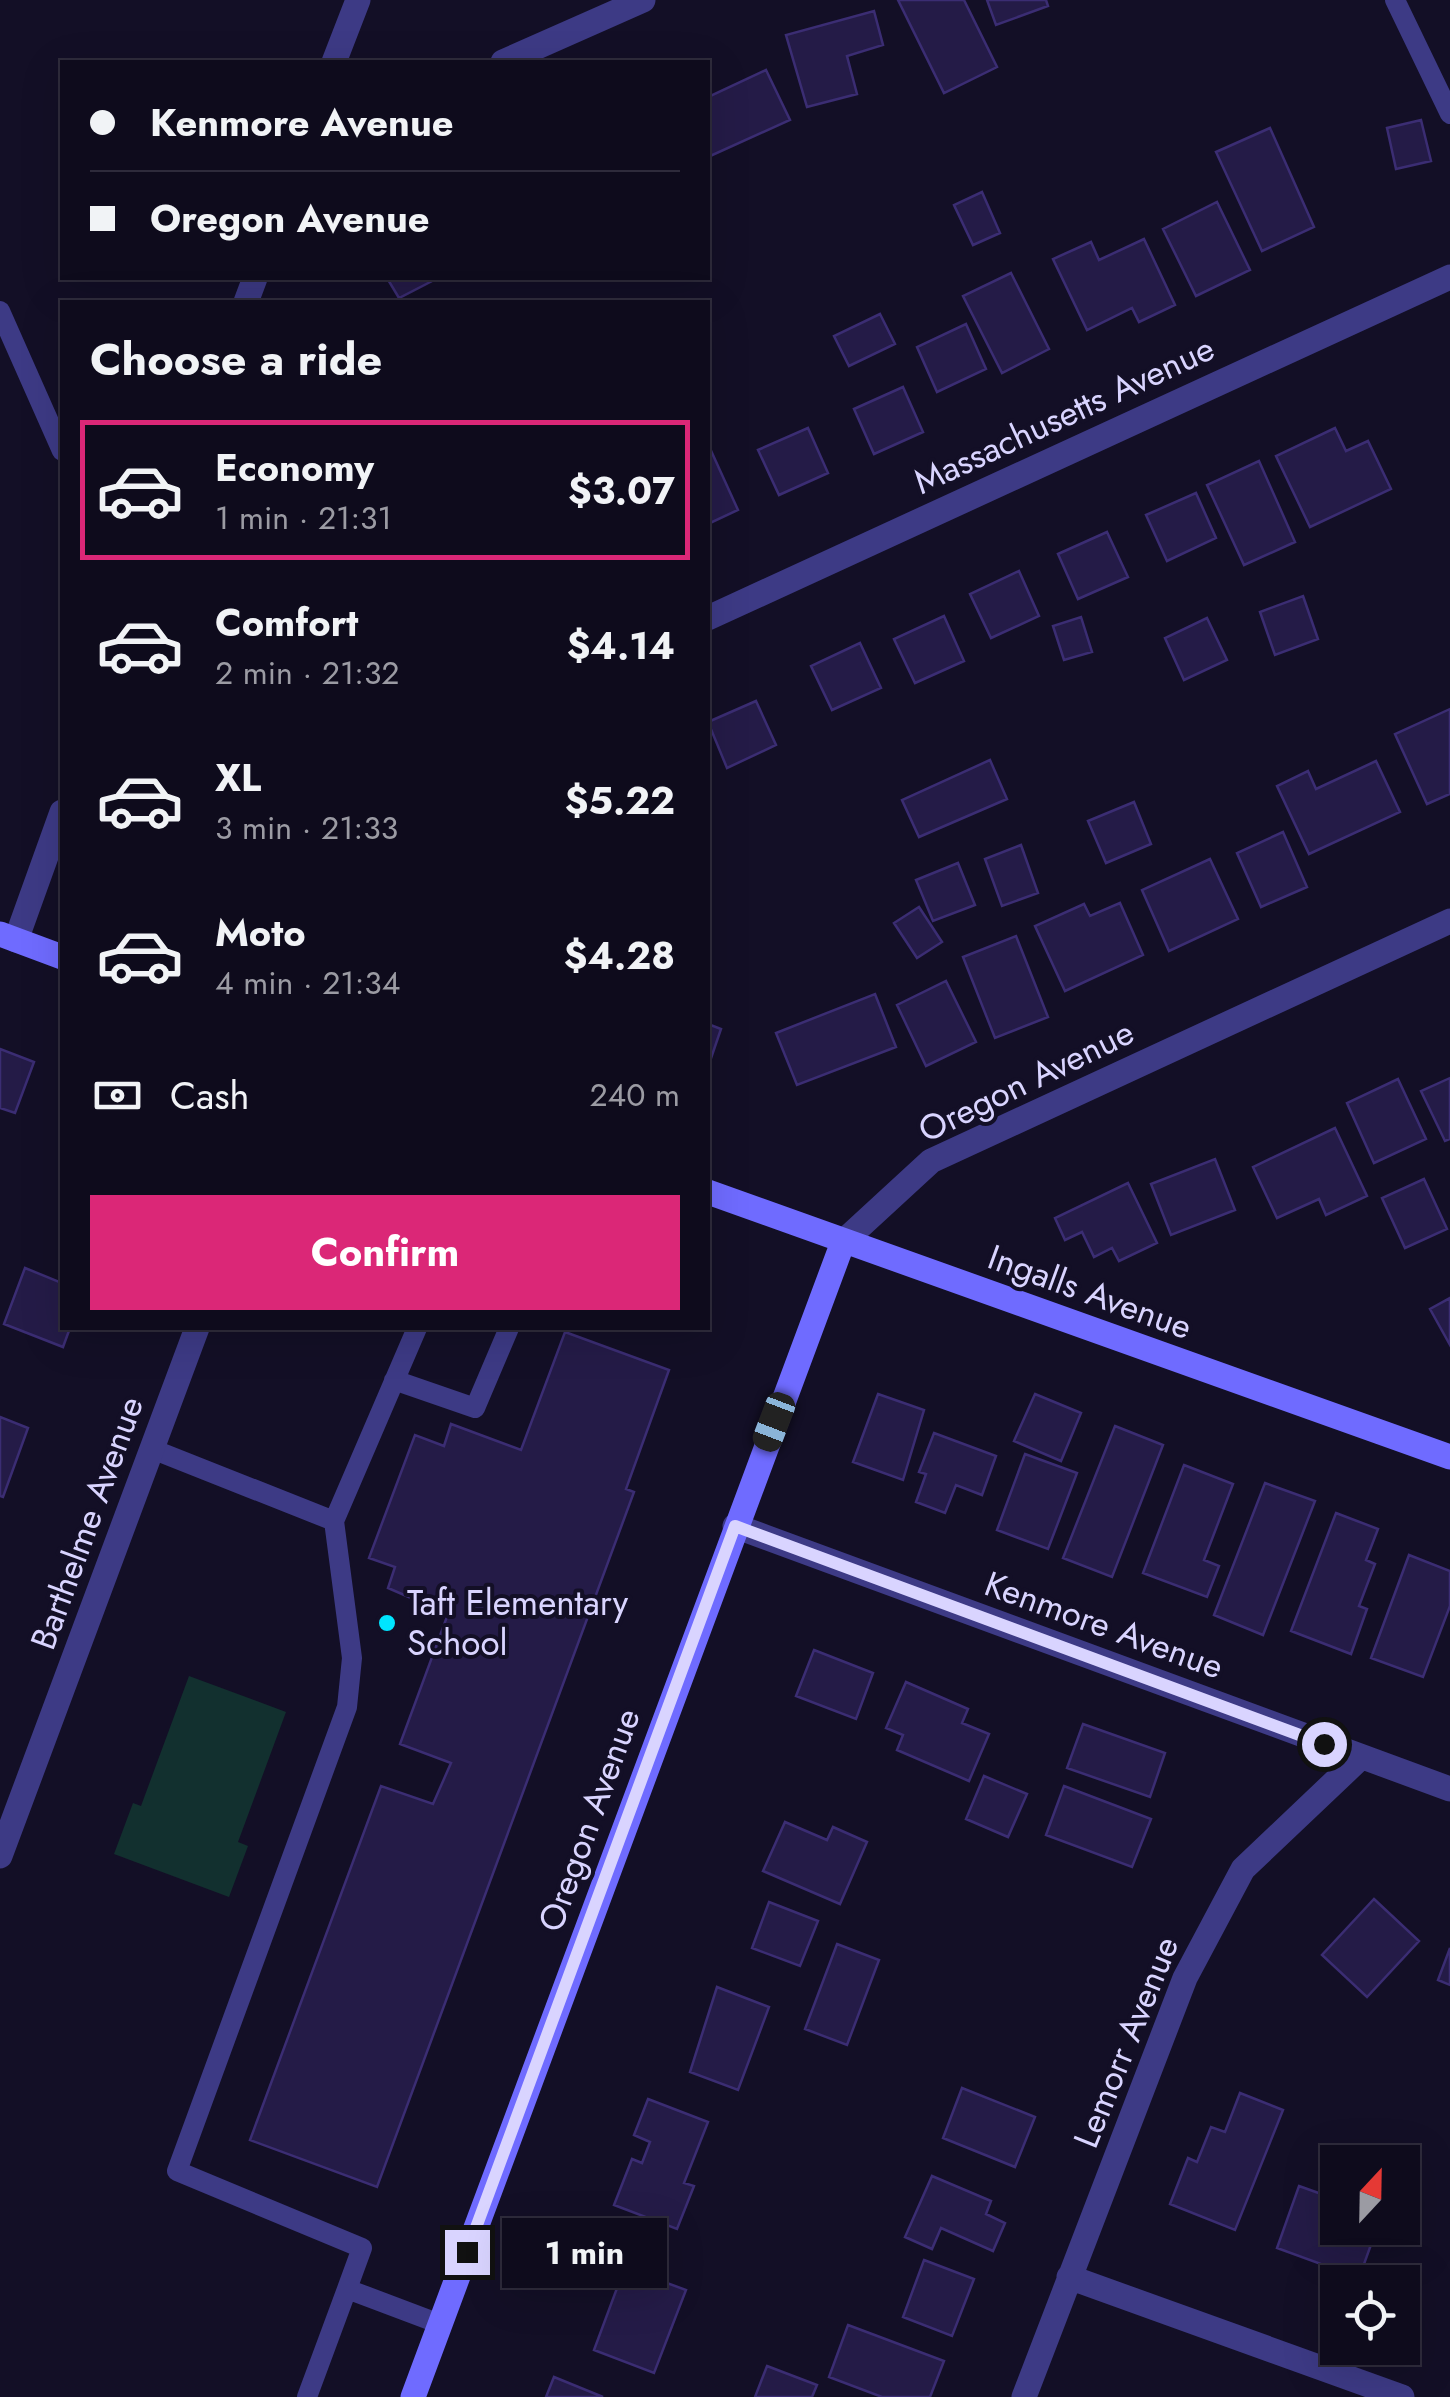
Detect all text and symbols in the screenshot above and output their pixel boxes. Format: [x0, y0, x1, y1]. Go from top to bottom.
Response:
text: Kenmore Avenue [150, 95, 454, 150]
text: Oregon Avenue [150, 191, 430, 246]
street label: Massachusetts Avenue [906, 323, 1222, 507]
text: Choose a ride [90, 327, 382, 392]
text: Economy [215, 440, 374, 495]
icon: car [95, 445, 185, 535]
text: $3.07 [568, 463, 675, 518]
text: 1 min · 21:31 [215, 495, 392, 541]
text: Comfort [215, 595, 358, 650]
icon: car [95, 600, 185, 690]
text: $4.14 [567, 618, 675, 673]
text: 2 min · 21:32 [215, 650, 400, 696]
text: XL [215, 750, 261, 805]
icon: car [95, 755, 185, 845]
text: $5.22 [565, 773, 675, 828]
text: 3 min · 21:33 [215, 805, 398, 851]
text: Moto [215, 905, 306, 960]
icon: car [95, 910, 185, 1000]
text: $4.28 [564, 928, 675, 983]
text: 4 min · 21:34 [215, 960, 400, 1006]
street label: Oregon Avenue [910, 1007, 1142, 1155]
icon: cash [90, 1068, 145, 1123]
text: Cash [170, 1068, 250, 1123]
text: 240 m [589, 1072, 680, 1118]
button: Confirm [90, 1195, 680, 1310]
street label: Ingalls Avenue [981, 1232, 1199, 1352]
street label: Barthelme Avenue [18, 1389, 156, 1657]
car [749, 1389, 799, 1455]
street label: Kenmore Avenue [978, 1559, 1230, 1691]
place label: Taft Elementary School [407, 1578, 629, 1668]
marker: Taft Elementary School [376, 1612, 398, 1634]
street label: Oregon Avenue [525, 1701, 653, 1939]
route start [1302, 1722, 1347, 1767]
street label: Lemorr Avenue [1061, 1929, 1191, 2155]
north arrow [1320, 2145, 1420, 2245]
map controls [1320, 2145, 1420, 2365]
callout: 1 min [502, 2217, 667, 2287]
route end [445, 2230, 490, 2275]
text: 1 min [545, 2230, 624, 2276]
button: locate [1320, 2265, 1420, 2365]

